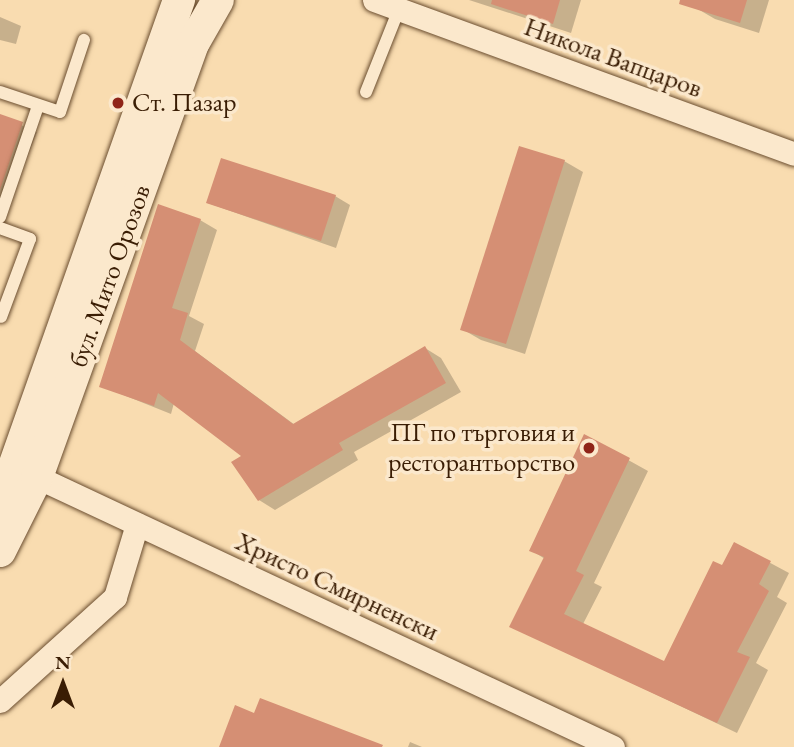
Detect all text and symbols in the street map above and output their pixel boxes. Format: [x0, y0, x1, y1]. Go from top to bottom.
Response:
street label: Никола Вапцаров [520, 11, 706, 105]
place label: Ст. Пазар [132, 87, 237, 119]
marker: Ст. Пазар [110, 95, 126, 111]
street label: бул. Мито Орозов [63, 181, 157, 371]
place label: ПГ по търговия и ресторантьорство [388, 417, 575, 478]
marker: ПГ по търговия и ресторантьорство [581, 440, 597, 456]
street label: Христо Смирненски [231, 526, 443, 648]
north arrow [28, 649, 98, 719]
text: N [55, 650, 71, 675]

